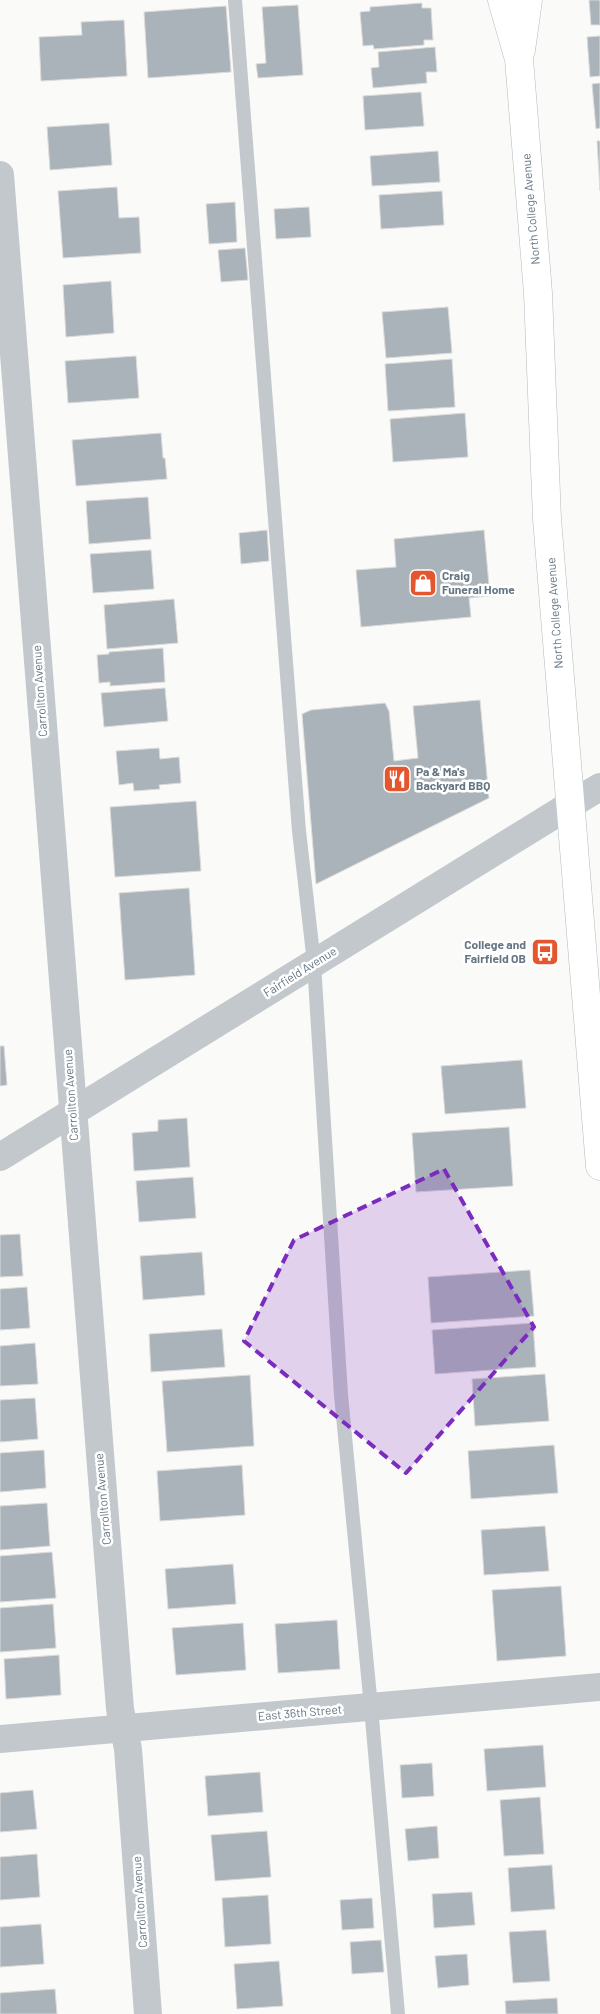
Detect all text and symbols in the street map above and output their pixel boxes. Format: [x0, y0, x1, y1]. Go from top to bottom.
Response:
street label: North College Avenue [518, 153, 542, 265]
street label: North College Avenue [543, 557, 565, 669]
shop icon: Craig Funeral Home [408, 568, 438, 598]
place label: Craig Funeral Home [442, 568, 515, 596]
street label: Carrollton Avenue [29, 645, 49, 737]
restaurant icon: Pa & Ma's Backyard BBQ [382, 764, 412, 794]
place label: Pa & Ma's Backyard BBQ [416, 764, 490, 792]
place label: College and Fairfield OB [464, 937, 526, 965]
bus stop icon: College and Fairfield OB [530, 937, 560, 967]
street label: Fairfield Avenue [260, 943, 339, 999]
street label: Carrollton Avenue [60, 1049, 80, 1141]
street label: Carrollton Avenue [91, 1453, 113, 1545]
street label: East 36th Street [257, 1701, 343, 1723]
street label: Carrollton Avenue [129, 1856, 149, 1948]

